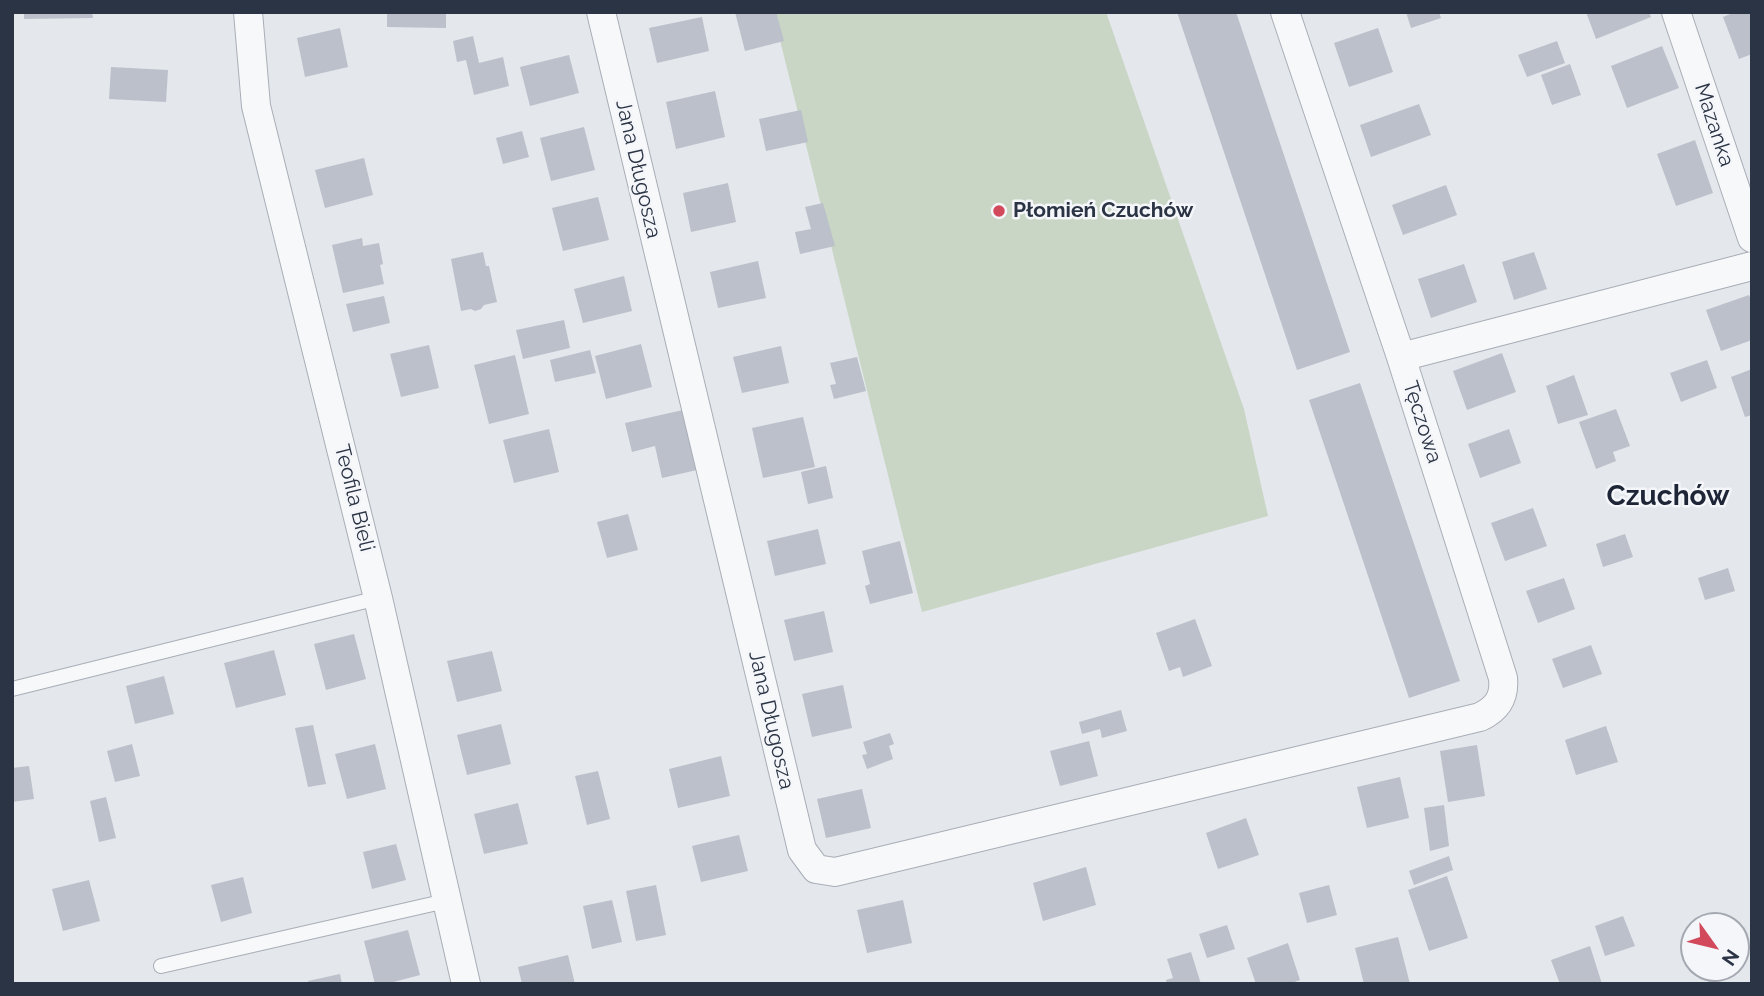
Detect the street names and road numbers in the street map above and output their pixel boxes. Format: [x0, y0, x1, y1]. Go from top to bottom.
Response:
street label: Mazanka [1689, 80, 1739, 170]
street label: Jana Długosza [610, 97, 666, 241]
street label: Tęczowa [1397, 378, 1447, 466]
street label: Teofila Bieli [329, 442, 379, 554]
street label: Jana Długosza [743, 648, 799, 792]

